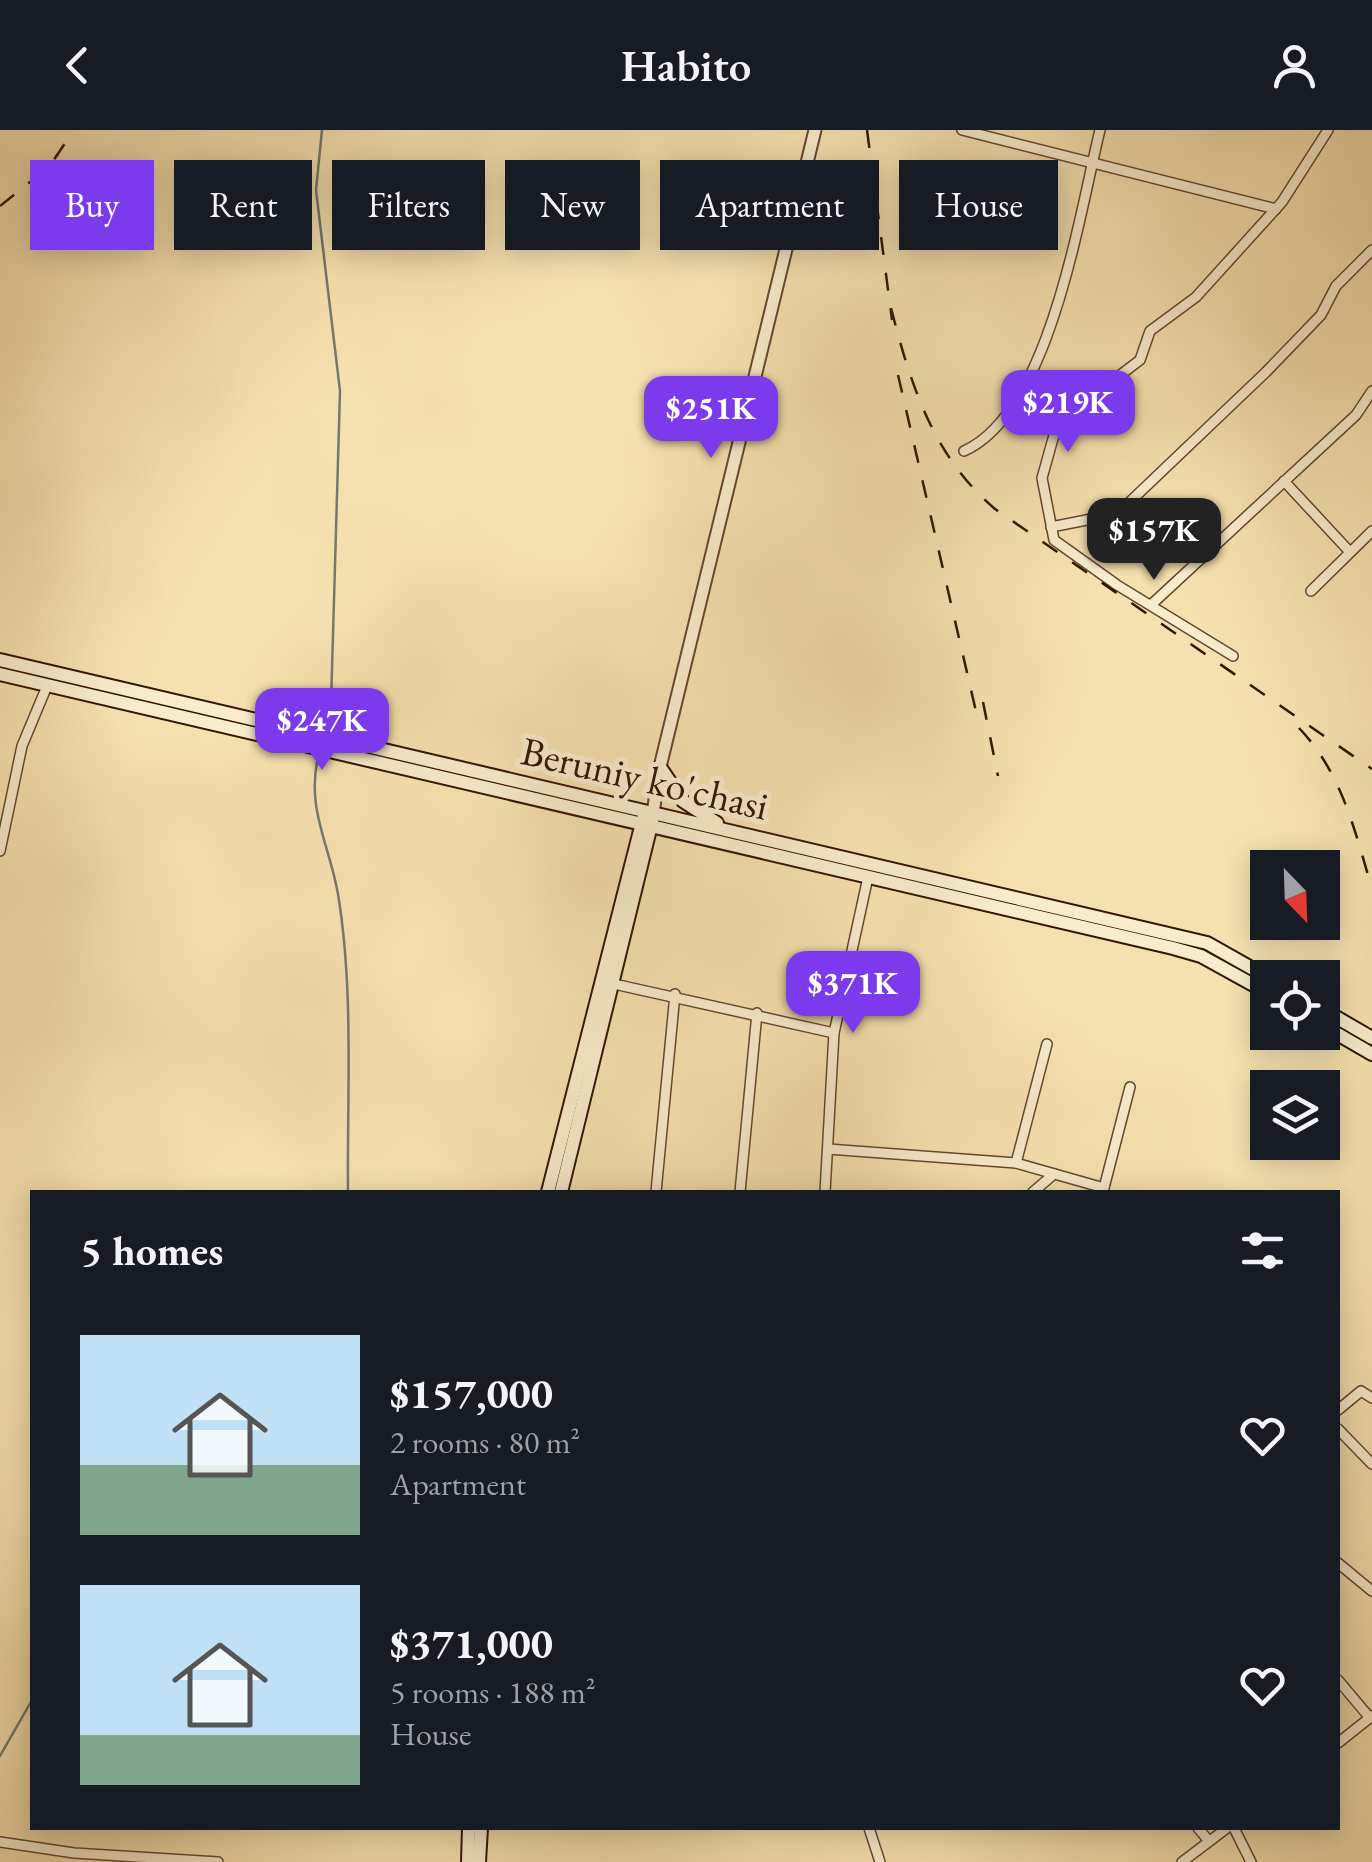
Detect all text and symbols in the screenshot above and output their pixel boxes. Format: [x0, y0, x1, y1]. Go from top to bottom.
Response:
text: Habito [621, 36, 751, 94]
icon: back [50, 38, 105, 93]
icon: person [1267, 38, 1322, 93]
chip: Buy [30, 160, 154, 250]
chip: Rent [174, 160, 312, 250]
chip: Filters [332, 160, 485, 250]
chip: New [505, 160, 640, 250]
chip: Apartment [660, 160, 879, 250]
chip: House [899, 160, 1058, 250]
pin: $219K [998, 370, 1138, 455]
pin: $251K [641, 376, 781, 461]
text: $219K [1023, 381, 1113, 423]
text: $251K [666, 387, 756, 429]
pin: $157K [1084, 498, 1224, 583]
text: $157K [1109, 509, 1199, 551]
pin: $247K [252, 688, 392, 773]
text: $247K [277, 699, 367, 741]
street label: Beruniy ko'chasi [516, 724, 774, 832]
north arrow [1250, 850, 1340, 940]
map controls [1250, 850, 1340, 1160]
pin: $371K [783, 951, 923, 1036]
button: locate [1250, 960, 1340, 1050]
text: $371K [808, 962, 898, 1004]
button: layers [1250, 1070, 1340, 1160]
text: 5 homes [80, 1223, 223, 1278]
icon: filters [1235, 1223, 1290, 1278]
text: $157,000 [390, 1366, 553, 1421]
icon: home [160, 1375, 280, 1495]
icon: heart [1235, 1408, 1290, 1463]
text: 2 rooms · 80 m² [390, 1421, 580, 1463]
text: Apartment [390, 1463, 526, 1505]
text: $371,000 [390, 1616, 553, 1671]
icon: home [160, 1625, 280, 1745]
icon: heart [1235, 1658, 1290, 1713]
text: 5 rooms · 188 m² [390, 1671, 596, 1713]
text: House [390, 1713, 471, 1755]

